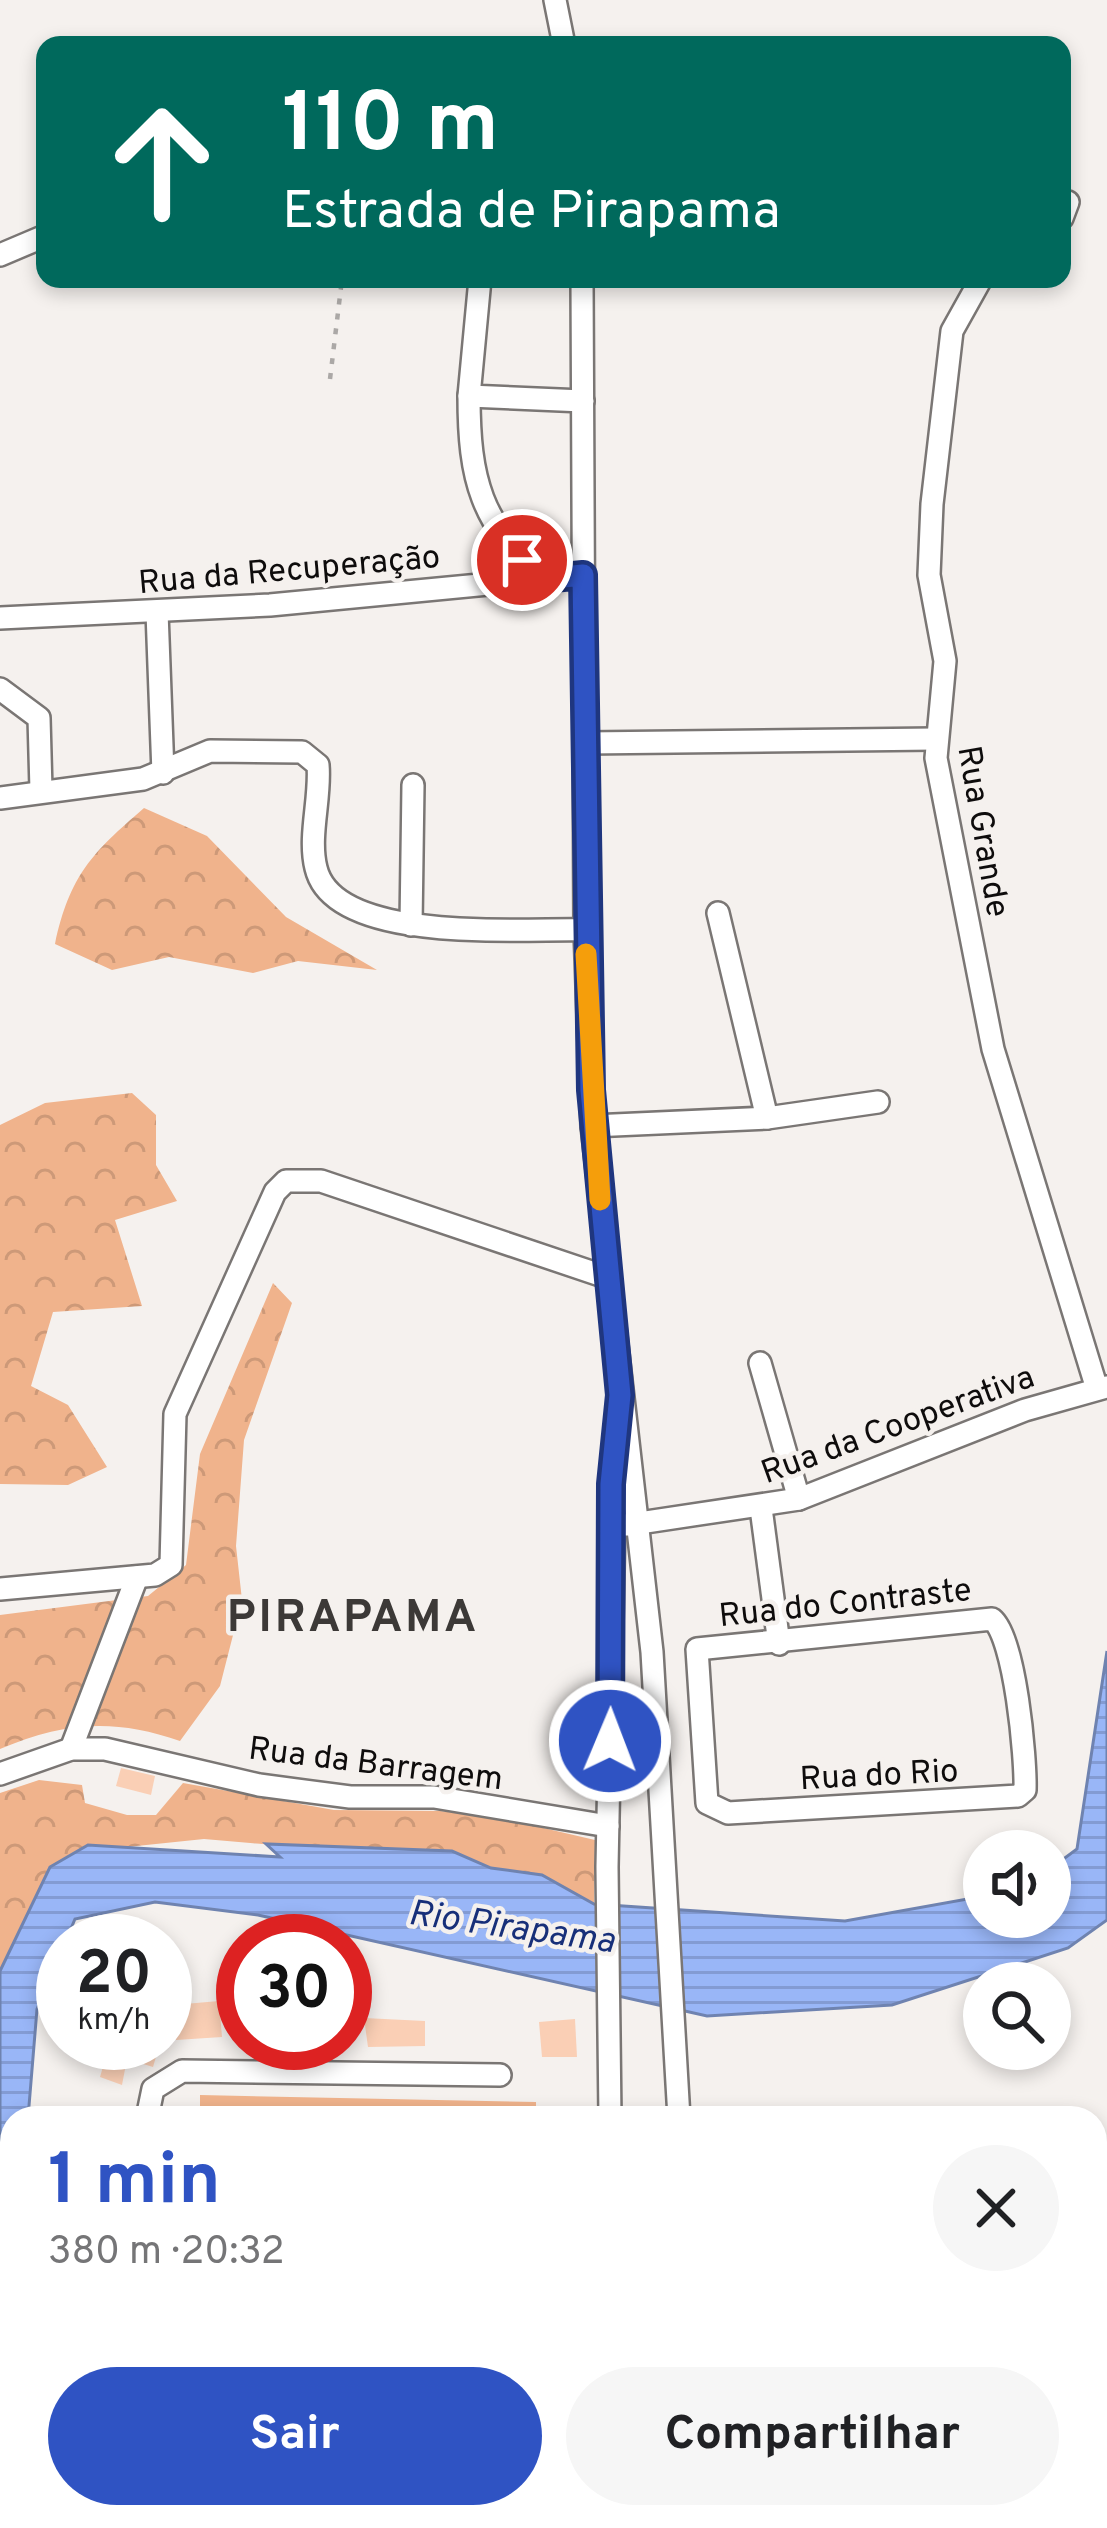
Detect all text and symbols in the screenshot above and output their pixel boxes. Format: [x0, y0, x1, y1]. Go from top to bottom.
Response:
text: 110 m [282, 75, 499, 181]
icon: ahead [84, 84, 240, 240]
text: Estrada de Pirapama [282, 179, 781, 248]
pin [471, 509, 573, 611]
icon: arrive [489, 527, 555, 593]
street label: Rua da Recuperação [137, 538, 442, 606]
street label: Rua Grande [945, 743, 1017, 921]
street label: Rua da Cooperativa [756, 1358, 1041, 1496]
street label: Rua do Contraste [717, 1571, 974, 1639]
district label: PIRAPAMA [227, 1591, 479, 1648]
position arrow [547, 1678, 673, 1804]
street label: Rua da Barragem [246, 1730, 505, 1802]
street label: Rua do Rio [799, 1752, 960, 1802]
map controls [963, 1830, 1071, 2070]
button: sound [963, 1830, 1071, 1938]
water label: Rio Pirapama [405, 1892, 618, 1966]
speed limit sign: 30 [216, 1914, 372, 2070]
text: 20 [76, 1939, 152, 2015]
button: search [963, 1962, 1071, 2070]
text: km/h [78, 2003, 150, 2040]
text: 1 min [48, 2138, 221, 2230]
button: close [933, 2145, 1059, 2271]
text: 380 m · 20:32 [48, 2229, 285, 2278]
button: Sair [48, 2367, 542, 2505]
button: Compartilhar [566, 2367, 1059, 2505]

